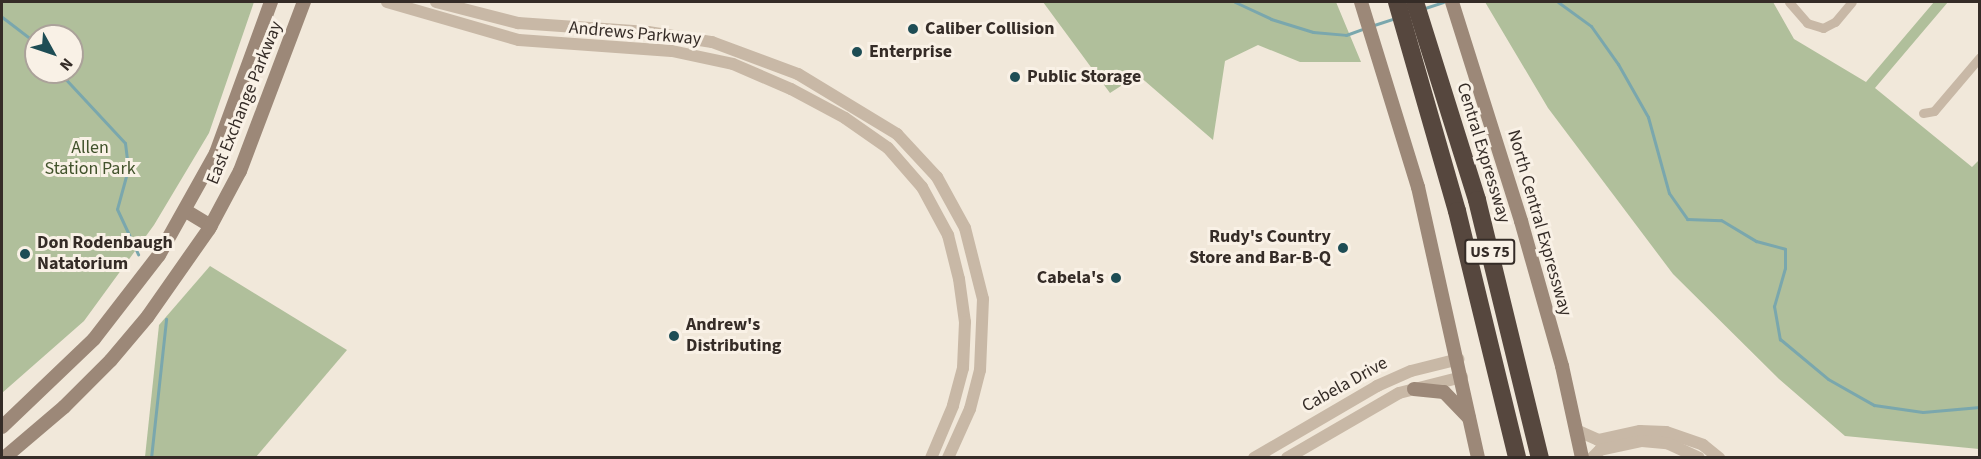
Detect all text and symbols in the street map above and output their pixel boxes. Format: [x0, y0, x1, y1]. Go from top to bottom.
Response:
street label: Andrews Parkway [568, 17, 702, 51]
street label: East Exchange Parkway [202, 18, 288, 188]
place label: Caliber Collision [925, 18, 1054, 40]
marker: Caliber Collision [906, 22, 920, 36]
north arrow [24, 24, 84, 84]
place label: Enterprise [869, 41, 952, 63]
marker: Enterprise [850, 45, 864, 59]
text: N [54, 53, 78, 75]
place label: Public Storage [1027, 66, 1141, 88]
marker: Public Storage [1008, 70, 1022, 84]
street label: Central Expressway [1451, 80, 1515, 226]
street label: North Central Expressway [1502, 127, 1576, 319]
park label: Allen Station Park [44, 138, 136, 180]
place label: Rudy's Country Store and Bar-B-Q [1189, 227, 1331, 270]
place label: Don Rodenbaugh Natatorium [37, 233, 173, 276]
road number: US 75 [1463, 239, 1517, 265]
marker: Rudy's Country Store and Bar-B-Q [1336, 241, 1350, 255]
marker: Don Rodenbaugh Natatorium [18, 247, 32, 261]
place label: Cabela's [1037, 267, 1104, 289]
marker: Cabela's [1109, 271, 1123, 285]
place label: Andrew's Distributing [686, 315, 781, 358]
marker: Andrew's Distributing [667, 329, 681, 343]
street label: Cabela Drive [1298, 353, 1392, 417]

